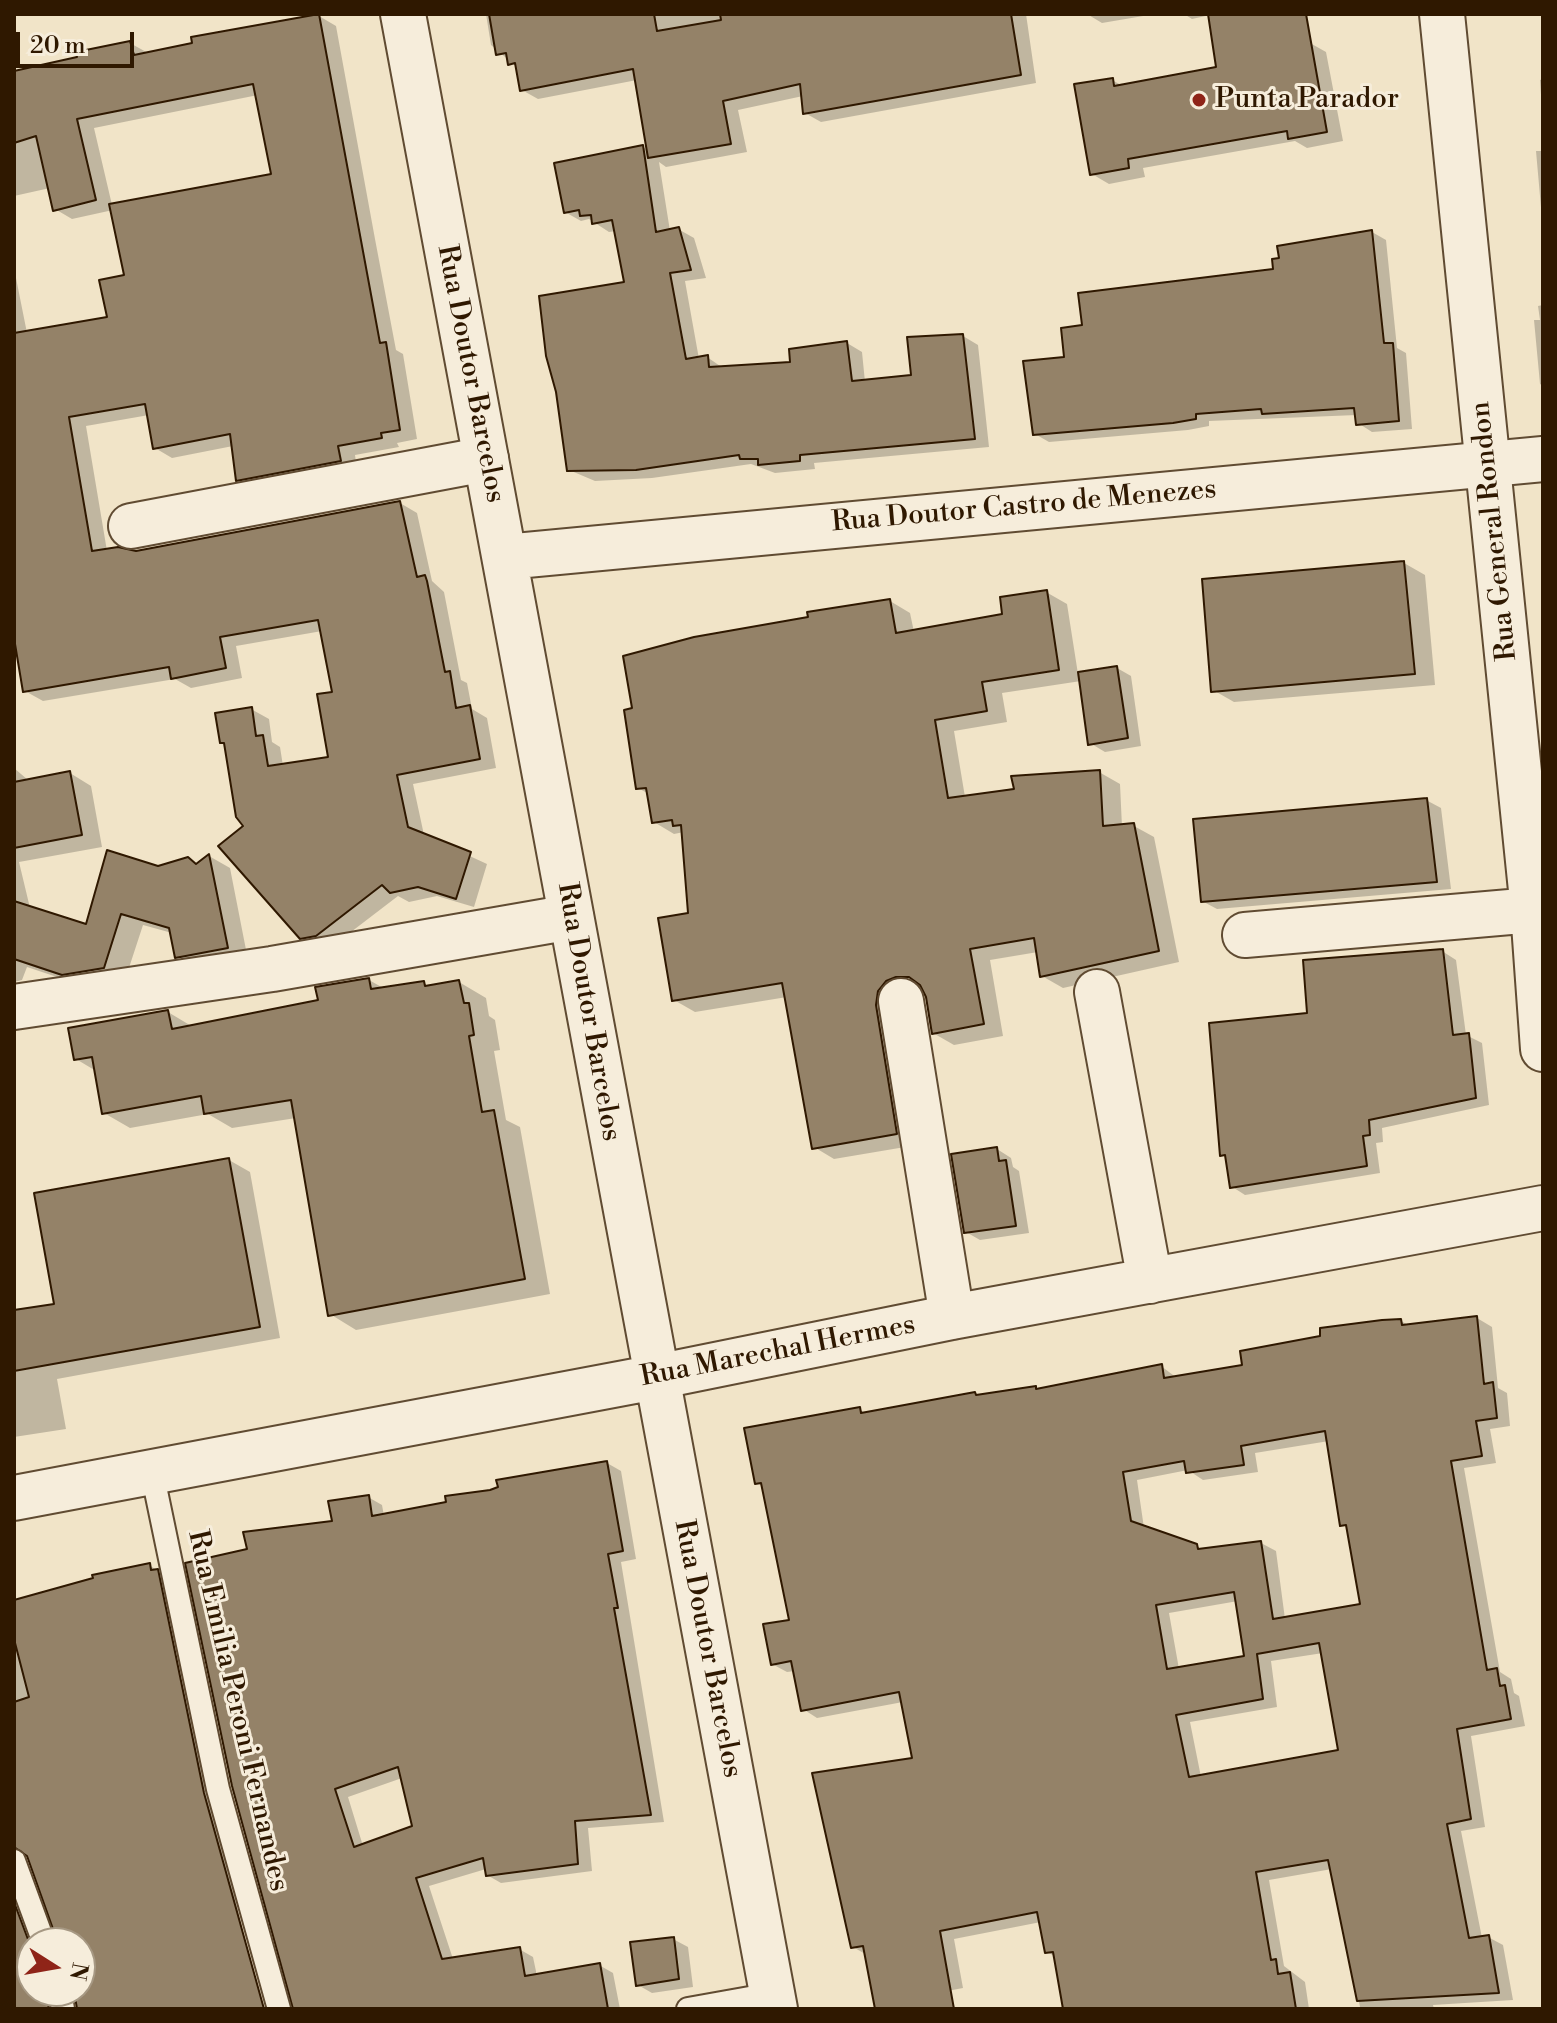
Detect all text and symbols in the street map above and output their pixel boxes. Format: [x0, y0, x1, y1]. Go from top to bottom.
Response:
scale bar [20, 16, 138, 66]
text: 20 m [30, 31, 86, 61]
place label: Punta Parador [1215, 83, 1399, 117]
marker: Punta Parador [1190, 91, 1208, 109]
street label: Rua Doutor Barcelos [429, 242, 511, 506]
street label: Rua General Rondon [1465, 399, 1525, 663]
street label: Rua Doutor Castro de Menezes [830, 473, 1218, 541]
street label: Rua Doutor Barcelos [549, 880, 627, 1144]
street label: Rua Marechal Hermes [638, 1309, 918, 1395]
street label: Rua Doutor Barcelos [666, 1517, 748, 1781]
street label: Rua Emilia Peroni Fernandes [179, 1527, 295, 1895]
north arrow [16, 1927, 96, 2007]
text: N [63, 1960, 93, 1982]

